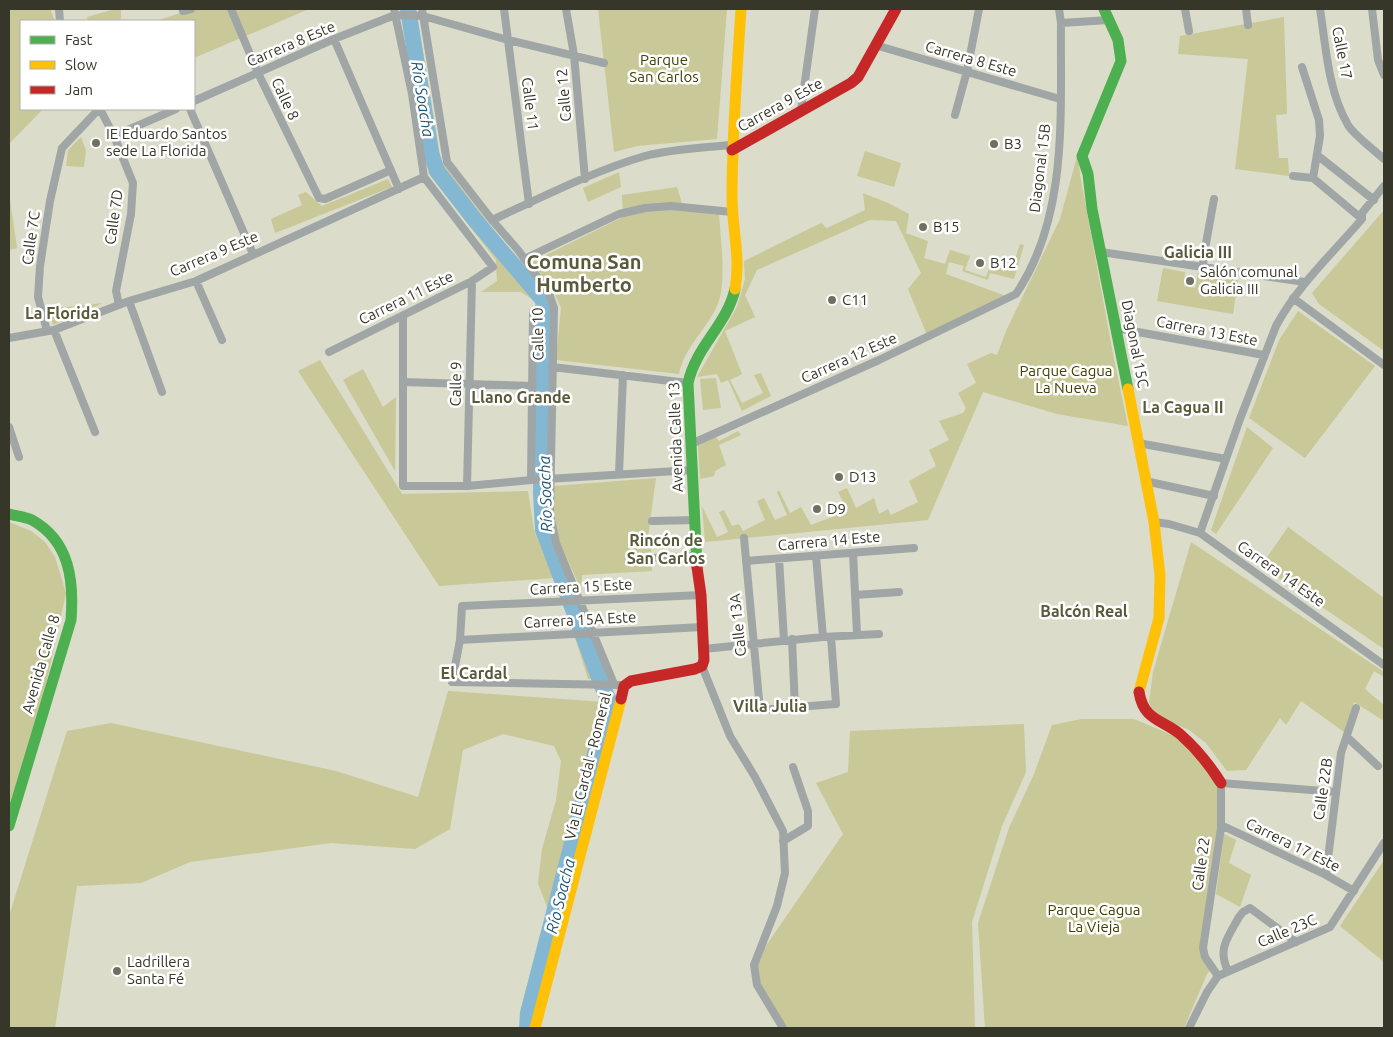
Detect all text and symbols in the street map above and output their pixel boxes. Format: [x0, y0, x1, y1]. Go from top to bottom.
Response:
street label: Carrera 8 Este [244, 17, 338, 70]
legend [20, 20, 195, 110]
street label: Calle 17 [1329, 25, 1356, 81]
text: Fast [65, 31, 93, 48]
street label: Carrera 8 Este [923, 37, 1019, 80]
park label: Parque San Carlos [629, 51, 699, 85]
text: Slow [65, 56, 98, 73]
water label: Río Soacha [408, 60, 438, 139]
street label: Calle 12 [553, 68, 574, 122]
street label: Carrera 9 Este [734, 74, 825, 135]
street label: Calle 8 [268, 75, 303, 123]
street label: Calle 11 [519, 76, 542, 131]
text: Jam [65, 81, 93, 98]
street label: Diagonal 15B [1026, 123, 1053, 213]
place label: IE Eduardo Santos sede La Florida [106, 125, 227, 159]
place label: B3 [1004, 135, 1022, 152]
marker: IE Eduardo Santos sede La Florida [90, 137, 102, 149]
marker: B3 [988, 138, 1000, 150]
street label: Calle 7D [101, 188, 126, 246]
street label: Calle 7C [18, 210, 43, 266]
place label: B15 [933, 218, 959, 235]
marker: B15 [917, 221, 929, 233]
street label: Carrera 9 Este [167, 227, 261, 280]
district label: Galicia III [1164, 243, 1232, 261]
district label: Comuna San Humberto [527, 250, 641, 296]
place label: B12 [990, 254, 1016, 271]
marker: B12 [974, 257, 986, 269]
place label: Salón comunal Galicia III [1200, 263, 1298, 297]
street label: Carrera 11 Este [356, 267, 456, 328]
marker: Salón comunal Galicia III [1184, 275, 1196, 287]
place label: C11 [842, 291, 868, 308]
marker: C11 [826, 294, 838, 306]
street label: Diagonal 15C [1119, 299, 1152, 389]
district label: La Florida [25, 304, 99, 322]
street label: Calle 10 [529, 307, 546, 361]
street label: Carrera 13 Este [1155, 312, 1259, 349]
street label: Carrera 12 Este [798, 329, 899, 386]
street label: Calle 9 [447, 361, 464, 407]
park label: Parque Cagua La Nueva [1019, 362, 1113, 396]
street label: Avenida Calle 13 [665, 381, 686, 493]
district label: Llano Grande [471, 388, 571, 406]
district label: La Cagua II [1142, 398, 1224, 416]
water label: Río Soacha [535, 455, 555, 533]
place label: D13 [849, 468, 877, 485]
marker: D13 [833, 471, 845, 483]
place label: D9 [827, 500, 846, 517]
marker: D9 [811, 503, 823, 515]
street label: Carrera 14 Este [777, 528, 881, 553]
district label: Rincón de San Carlos [627, 531, 705, 567]
street label: Carrera 14 Este [1234, 537, 1328, 610]
street label: Carrera 15 Este [529, 575, 633, 598]
street label: Calle 13A [726, 593, 749, 657]
district label: Balcón Real [1040, 602, 1128, 620]
street label: Carrera 15A Este [523, 608, 637, 631]
street label: Avenida Calle 8 [18, 612, 63, 715]
district label: El Cardal [441, 664, 508, 682]
street label: Vía El Cardal - Romeral [561, 690, 614, 841]
district label: Villa Julia [733, 697, 807, 715]
street label: Calle 22B [1310, 757, 1335, 821]
street label: Carrera 17 Este [1243, 814, 1343, 875]
street label: Calle 22 [1188, 836, 1213, 892]
water label: Río Soacha [542, 856, 578, 935]
park label: Parque Cagua La Vieja [1047, 901, 1141, 935]
street label: Calle 23C [1255, 910, 1319, 951]
place label: Ladrillera Santa Fé [127, 953, 190, 987]
marker: Ladrillera Santa Fé [111, 965, 123, 977]

